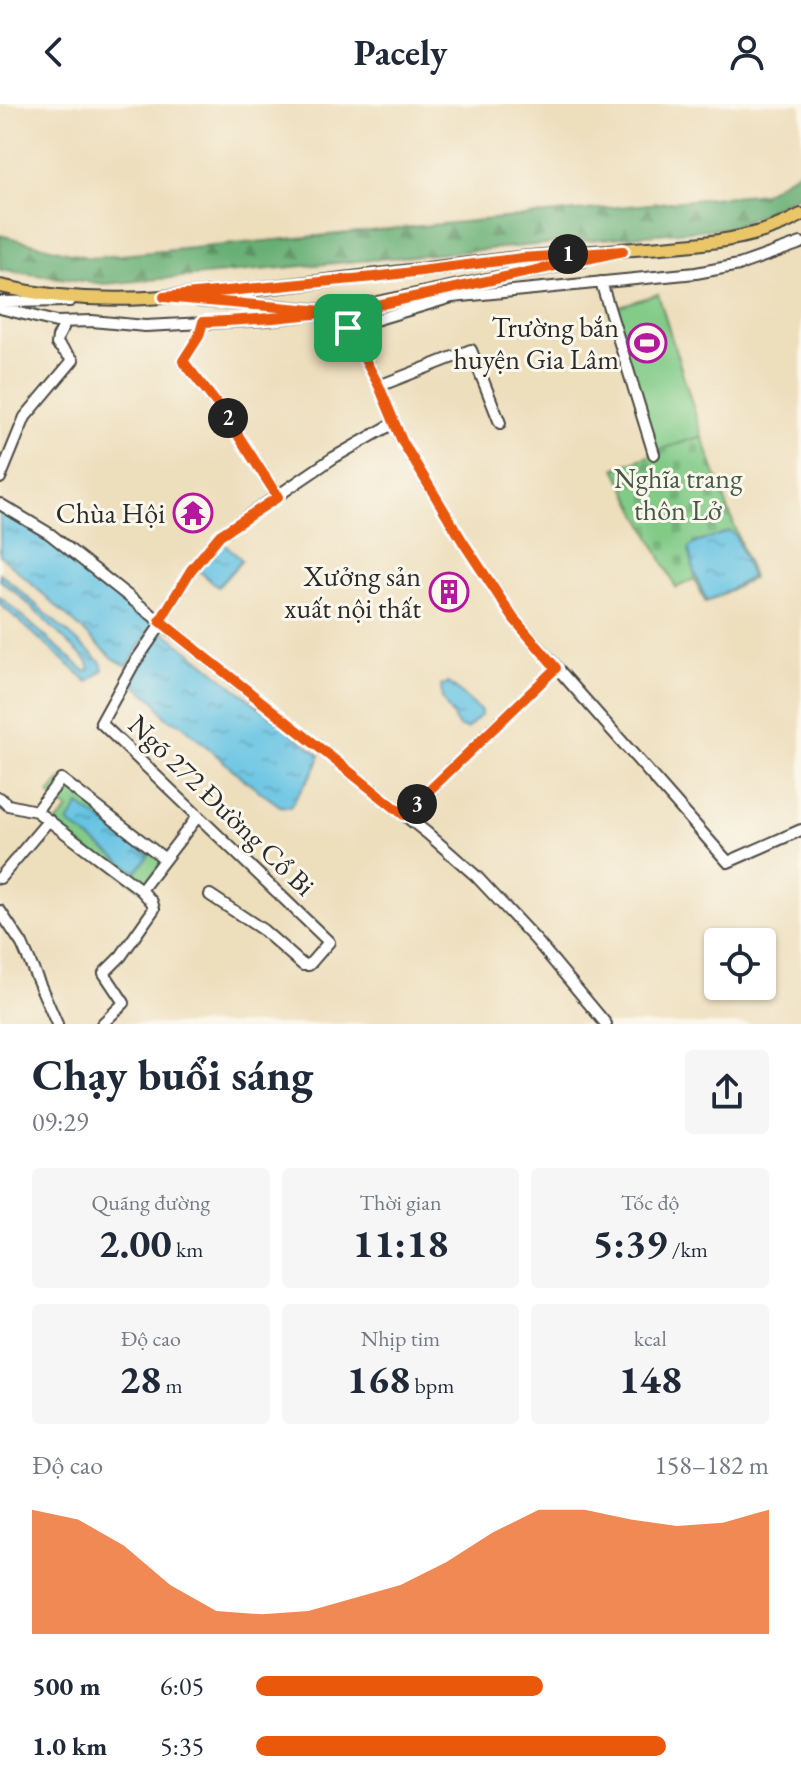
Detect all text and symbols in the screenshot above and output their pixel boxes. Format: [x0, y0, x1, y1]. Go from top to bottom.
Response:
text: Pacely [354, 29, 447, 76]
icon: back [32, 30, 76, 74]
icon: person [725, 30, 769, 74]
pin: 1 [548, 234, 588, 274]
text: 1 [562, 239, 574, 268]
pin [314, 294, 382, 362]
icon: arrive [326, 306, 370, 350]
place label: Trường bắn huyện Gia Lâm [454, 309, 619, 377]
sports icon: Trường bắn huyện Gia Lâm [626, 322, 668, 364]
pin: 2 [208, 398, 248, 438]
text: 2 [222, 403, 234, 432]
park label: Nghĩa trang thôn Lở [614, 460, 743, 528]
temple icon: Chùa Hội [172, 492, 214, 534]
place label: Chùa Hội [56, 495, 165, 531]
place label: Xưởng sản xuất nội thất [284, 558, 421, 626]
building icon: Xưởng sản xuất nội thất [428, 571, 470, 613]
street label: Ngõ 272 Đường Cổ Bi [121, 707, 323, 903]
pin: 3 [397, 784, 437, 824]
text: 3 [411, 789, 423, 818]
map controls [704, 928, 776, 1000]
button: locate [704, 928, 776, 1000]
text: Chạy buổi sáng [32, 1046, 313, 1103]
button: share [685, 1050, 769, 1134]
text: 09:29 [32, 1105, 88, 1139]
text: Quãng đường [92, 1188, 210, 1217]
text: Thời gian [359, 1188, 442, 1217]
text: Tốc độ [621, 1188, 680, 1217]
text: 2.00 [98, 1217, 172, 1269]
text: 11:18 [353, 1217, 448, 1269]
text: 5:39 [592, 1217, 667, 1269]
text: km [172, 1235, 203, 1264]
text: /km [667, 1235, 708, 1264]
text: Độ cao [121, 1324, 181, 1353]
text: Nhịp tim [361, 1324, 440, 1353]
text: kcal [634, 1324, 667, 1353]
text: 28 [119, 1353, 161, 1405]
text: 168 [347, 1353, 410, 1405]
text: 148 [618, 1353, 682, 1405]
text: m [161, 1371, 183, 1400]
text: bpm [410, 1371, 454, 1400]
text: Độ cao [32, 1448, 103, 1482]
text: 158–182 m [654, 1448, 769, 1482]
text: 500 m [32, 1669, 100, 1703]
text: 6:05 [160, 1669, 204, 1703]
text: 1.0 km [32, 1729, 107, 1763]
text: 5:35 [160, 1729, 204, 1763]

